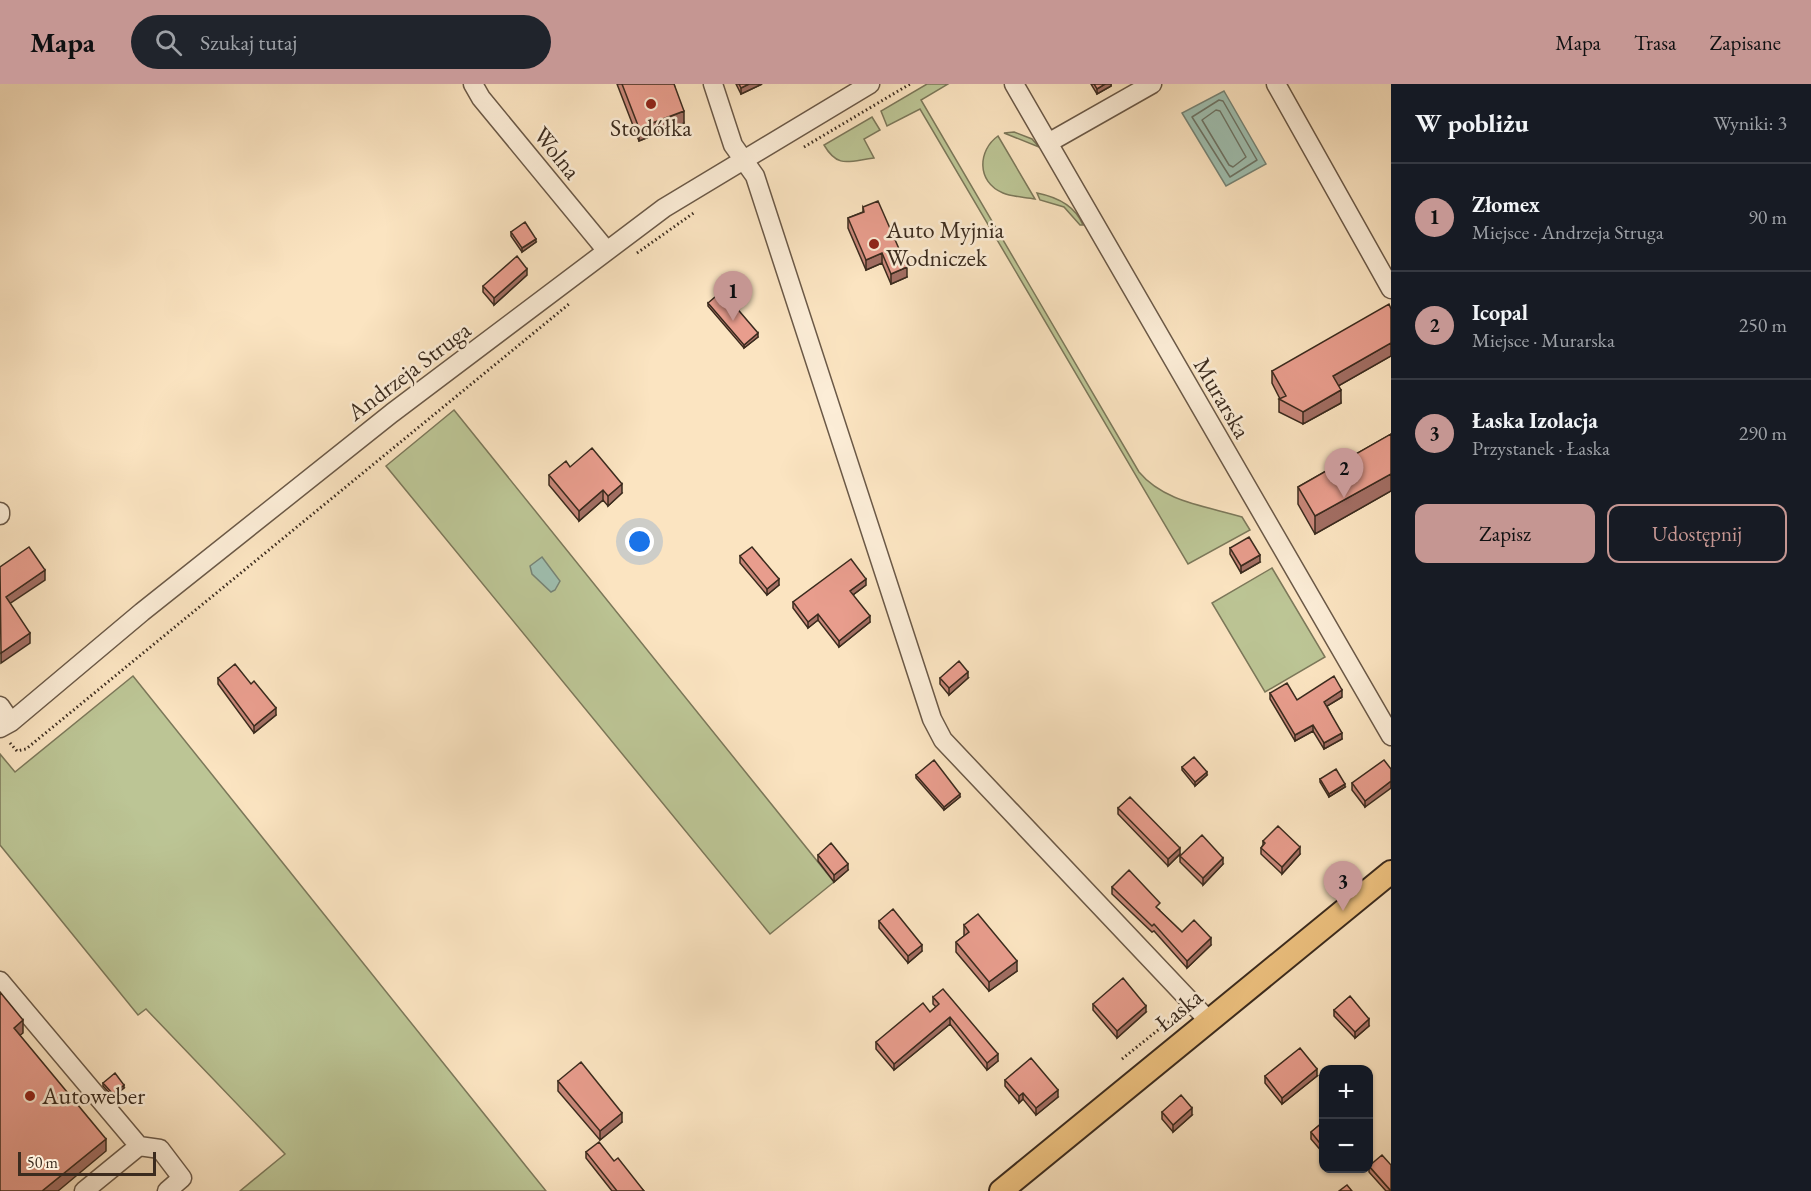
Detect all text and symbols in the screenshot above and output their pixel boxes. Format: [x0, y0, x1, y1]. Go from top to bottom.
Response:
search box [131, 15, 551, 69]
text: Mapa [30, 24, 95, 60]
icon: search [152, 26, 185, 59]
text: Szukaj tutaj [200, 28, 297, 57]
text: Mapa [1555, 29, 1601, 56]
text: Trasa [1634, 29, 1676, 56]
text: Zapisane [1709, 29, 1781, 56]
marker: Stodółka [644, 97, 658, 111]
text: W pobliżu [1415, 106, 1529, 140]
text: Wyniki: 3 [1714, 110, 1787, 136]
place label: Stodółka [610, 112, 692, 143]
street label: Wolna [527, 120, 588, 186]
text: Złomex [1472, 190, 1540, 219]
text: 1 [1429, 204, 1440, 230]
text: 90 m [1748, 204, 1787, 230]
place label: Auto Myjnia Wodniczek [885, 214, 1005, 273]
text: Miejsce · Andrzeja Struga [1472, 219, 1664, 245]
marker: Auto Myjnia Wodniczek [867, 237, 881, 251]
pin: 1 [714, 272, 752, 321]
text: Icopal [1472, 298, 1528, 327]
text: 2 [1429, 312, 1440, 338]
text: 250 m [1739, 312, 1787, 338]
street label: Andrzeja Struga [340, 314, 477, 428]
text: Miejsce · Murarska [1472, 327, 1615, 353]
street label: Murarska [1187, 352, 1258, 444]
text: Łaska Izolacja [1472, 406, 1598, 435]
text: 3 [1429, 420, 1440, 446]
text: 290 m [1739, 420, 1787, 446]
text: Przystanek · Łaska [1472, 435, 1610, 461]
pin: 2 [1324, 448, 1364, 498]
button: Zapisz [1415, 504, 1595, 563]
button: Udostępnij [1607, 504, 1787, 563]
your location [625, 527, 654, 556]
pin: 3 [1324, 862, 1362, 911]
street label: Łaska [1149, 981, 1209, 1038]
map controls [1319, 1065, 1373, 1173]
button: + [1319, 1065, 1373, 1119]
place label: Autoweber [41, 1080, 145, 1111]
marker: Autoweber [23, 1089, 37, 1103]
button: − [1319, 1119, 1373, 1173]
scale bar [18, 1149, 156, 1176]
text: 50 m [27, 1152, 58, 1173]

